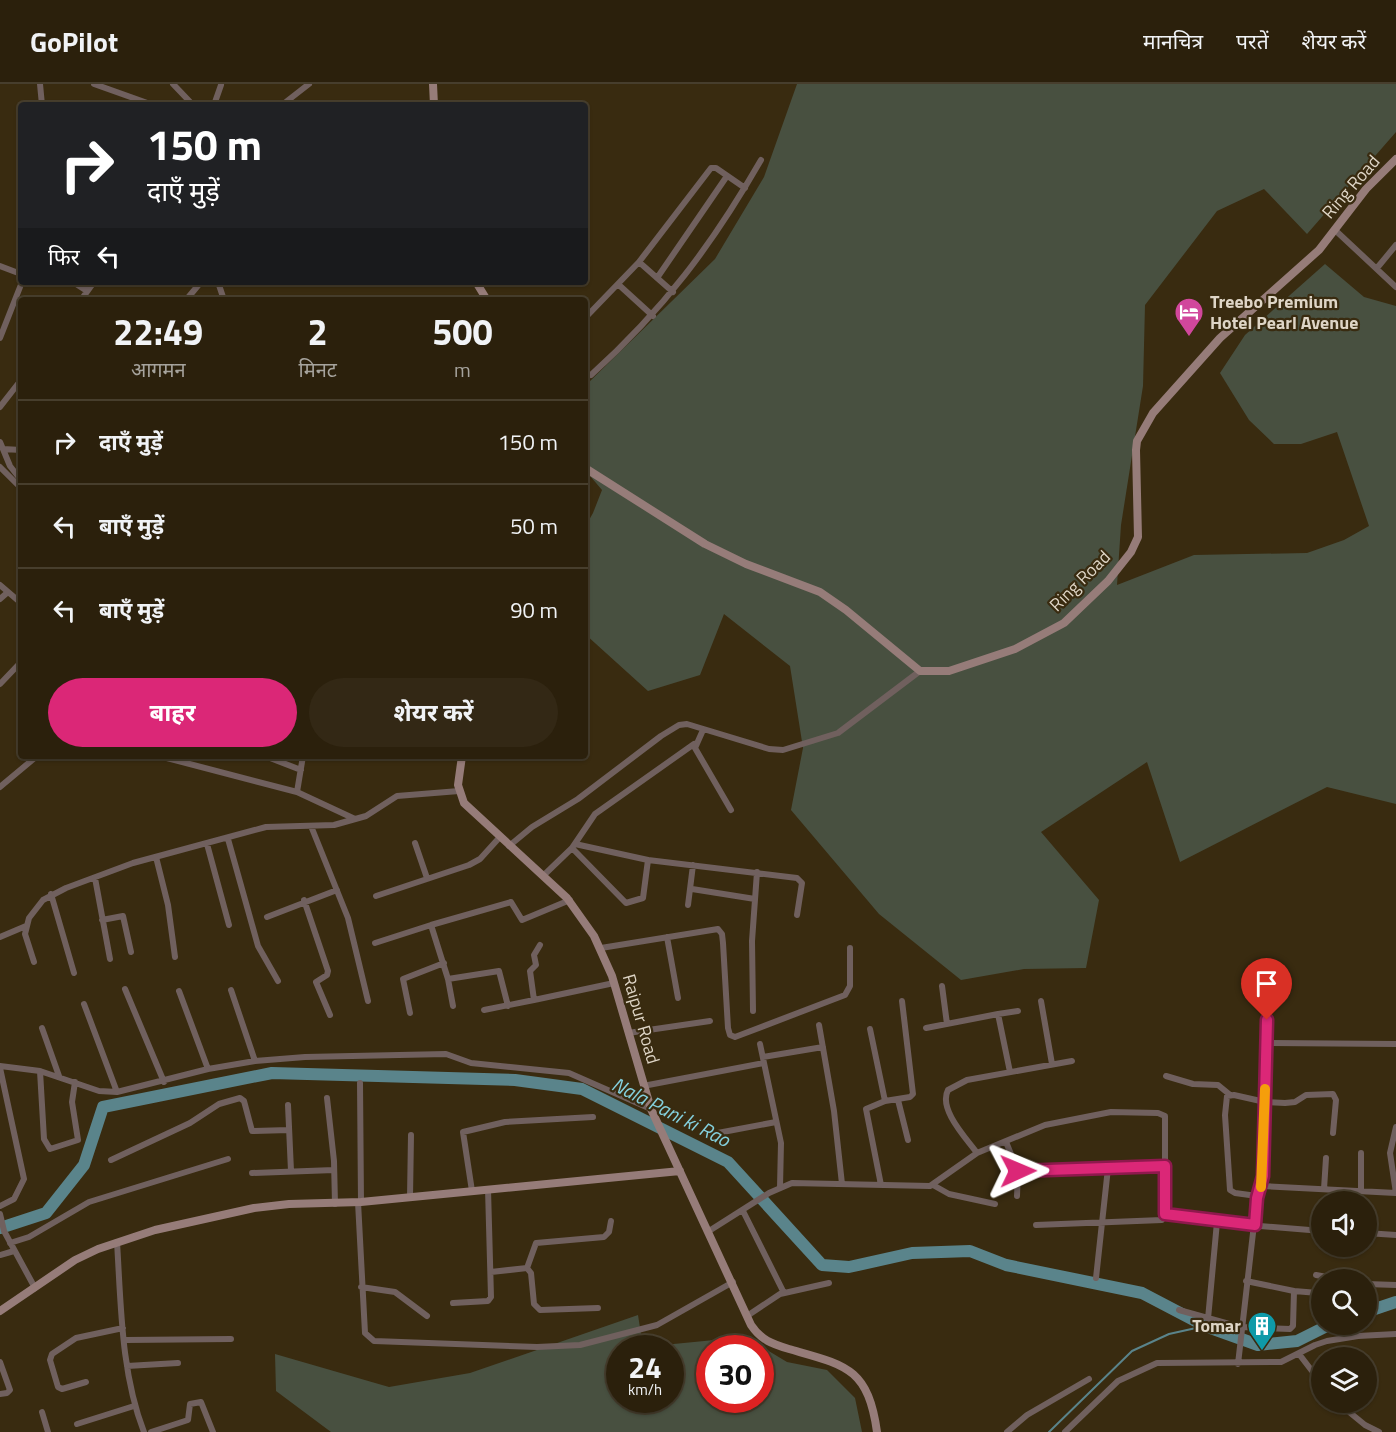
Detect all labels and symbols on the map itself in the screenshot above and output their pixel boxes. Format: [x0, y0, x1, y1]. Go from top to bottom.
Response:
street label: Ring Road [1315, 149, 1386, 225]
place label: Treebo Premium Hotel Pearl Avenue [1210, 288, 1358, 336]
hotel icon: Treebo Premium Hotel Pearl Avenue [1173, 296, 1205, 338]
street label: Ring Road [1043, 544, 1116, 617]
pin [1241, 958, 1292, 1020]
street label: Raipur Road [616, 971, 667, 1067]
water label: Nala Pani ki Rao [607, 1068, 737, 1155]
position arrow [986, 1139, 1050, 1203]
building icon: Tomar [1246, 1310, 1278, 1352]
place label: Tomar [1192, 1312, 1241, 1339]
speed limit sign: 30 [696, 1335, 774, 1413]

